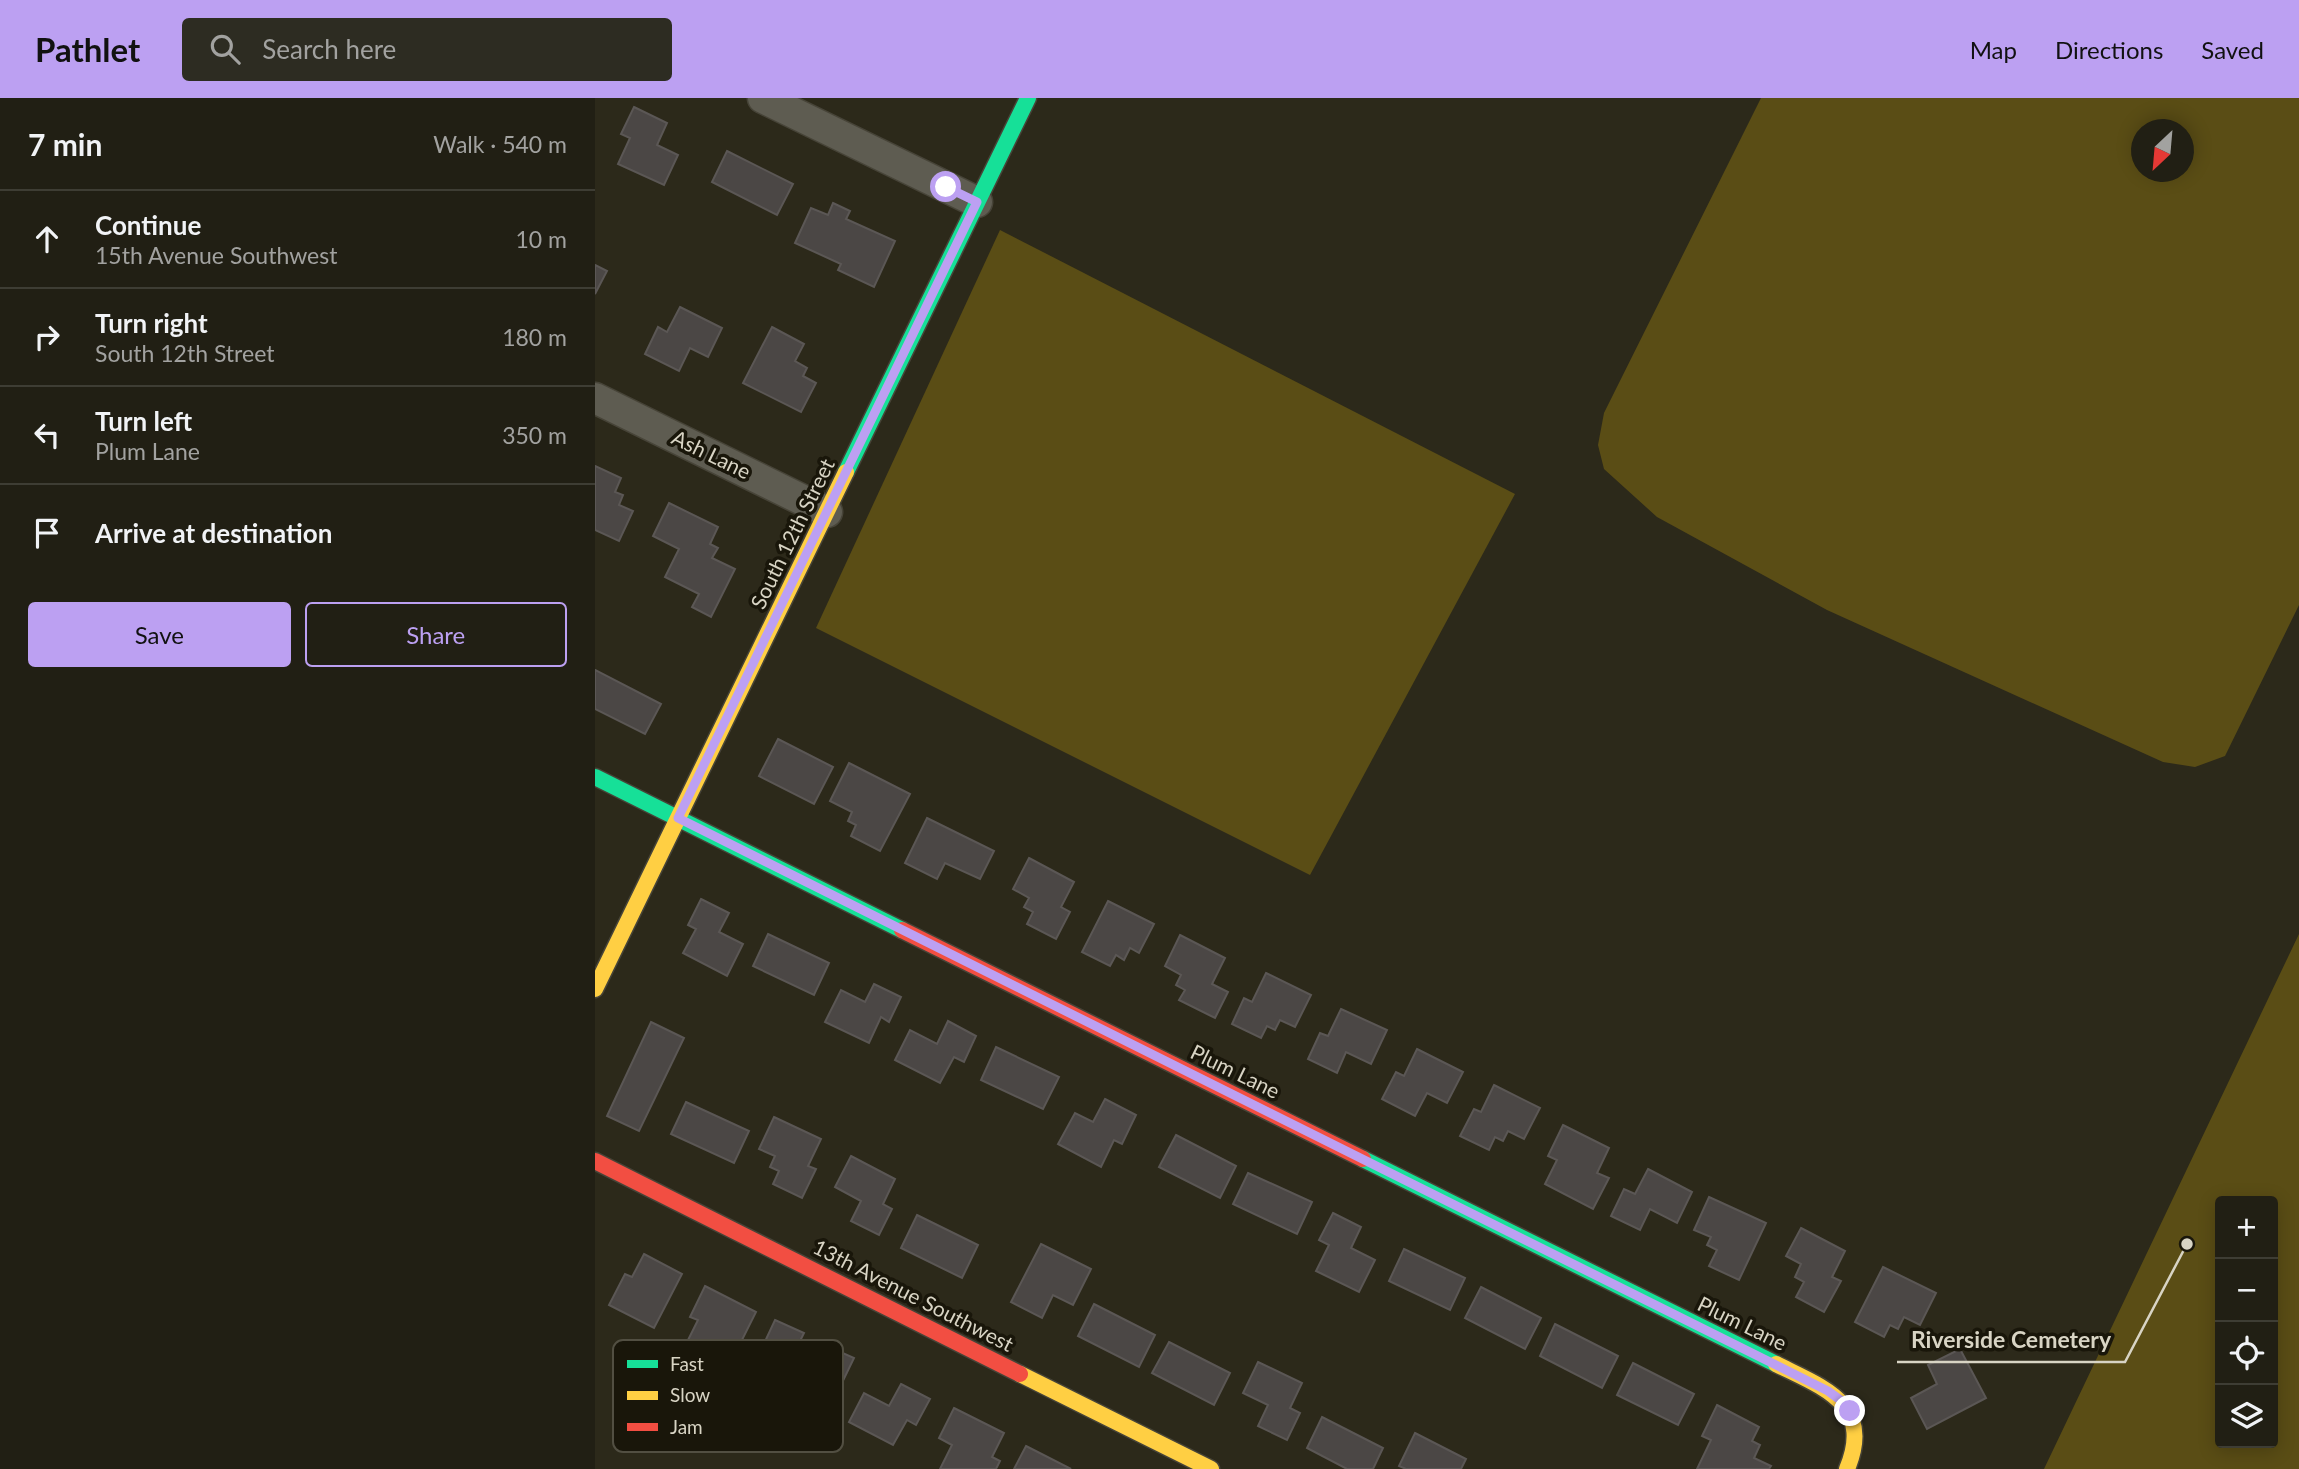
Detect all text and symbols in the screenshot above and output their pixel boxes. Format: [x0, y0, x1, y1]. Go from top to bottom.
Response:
search box [182, 18, 672, 81]
text: Pathlet [35, 29, 140, 69]
icon: search [206, 30, 244, 68]
text: Search here [262, 33, 396, 65]
text: Map [1970, 35, 2017, 64]
text: Directions [2055, 35, 2163, 64]
text: Saved [2201, 35, 2264, 64]
north arrow [2131, 119, 2194, 182]
text: 7 min [28, 126, 102, 162]
text: Walk · 540 m [433, 130, 567, 158]
route start [930, 171, 961, 202]
text: Continue [95, 209, 201, 241]
icon: ahead [28, 220, 66, 258]
text: 10 m [516, 225, 567, 253]
text: 15th Avenue Southwest [95, 241, 337, 269]
text: Turn right [95, 307, 208, 339]
icon: right [28, 318, 66, 356]
text: 180 m [502, 323, 567, 351]
text: South 12th Street [95, 339, 274, 367]
text: Turn left [95, 405, 192, 437]
icon: left [28, 416, 66, 454]
text: 350 m [502, 421, 567, 449]
street label: Ash Lane [668, 424, 755, 483]
text: Plum Lane [95, 437, 200, 465]
street label: South 12th Street [745, 454, 839, 612]
icon: arrive [28, 514, 66, 552]
text: Arrive at destination [95, 517, 332, 549]
button: Save [28, 602, 291, 667]
button: Share [305, 602, 567, 667]
street label: Plum Lane [1187, 1038, 1284, 1103]
map controls [2215, 1196, 2278, 1448]
button: + [2215, 1196, 2278, 1259]
street label: 13th Avenue Southwest [809, 1233, 1018, 1356]
button: − [2215, 1259, 2278, 1322]
street label: Plum Lane [1694, 1290, 1791, 1355]
callout: Riverside Cemetery [1897, 1318, 2125, 1362]
button: locate [2215, 1322, 2278, 1385]
text: Riverside Cemetery [1911, 1325, 2112, 1353]
legend [613, 1340, 843, 1452]
text: Fast [670, 1352, 704, 1375]
text: Slow [670, 1383, 710, 1406]
button: layers [2215, 1385, 2278, 1448]
route end [1834, 1395, 1865, 1426]
text: Jam [670, 1415, 703, 1438]

